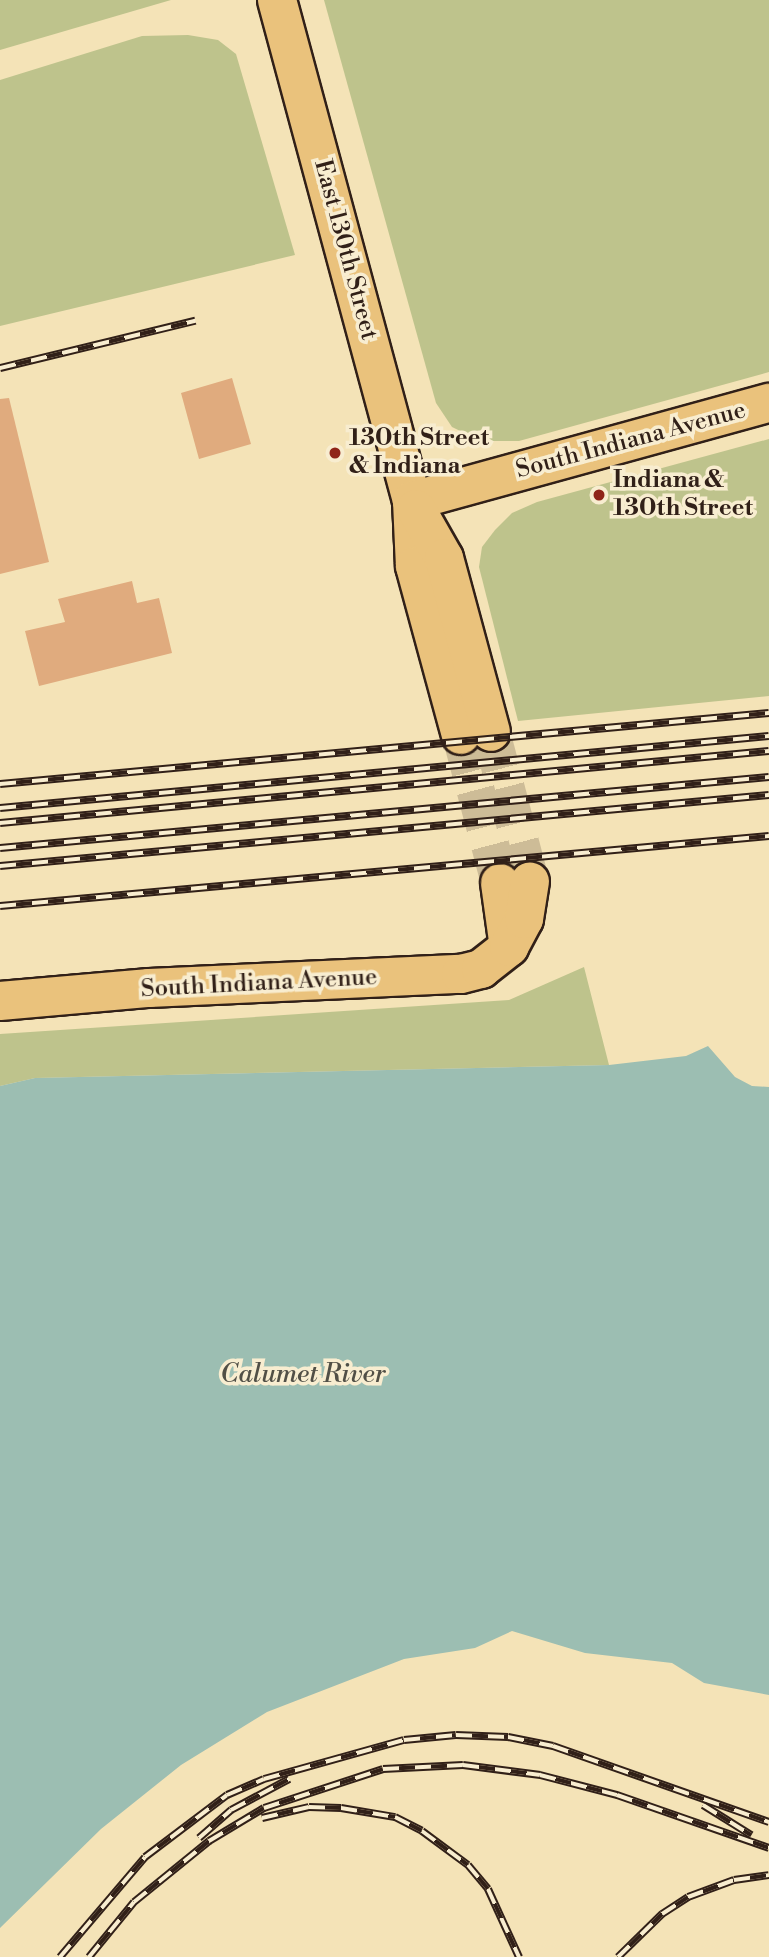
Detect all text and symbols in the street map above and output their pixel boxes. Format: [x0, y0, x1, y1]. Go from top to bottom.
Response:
street label: East 130th Street [307, 157, 383, 343]
street label: South Indiana Avenue [513, 396, 749, 486]
place label: 130th Street & Indiana [349, 425, 489, 481]
marker: 130th Street & Indiana [327, 445, 343, 461]
place label: Indiana & 130th Street [613, 467, 753, 523]
marker: Indiana & 130th Street [591, 487, 607, 503]
street label: South Indiana Avenue [140, 963, 378, 1005]
water label: Calumet River [220, 1359, 386, 1391]

